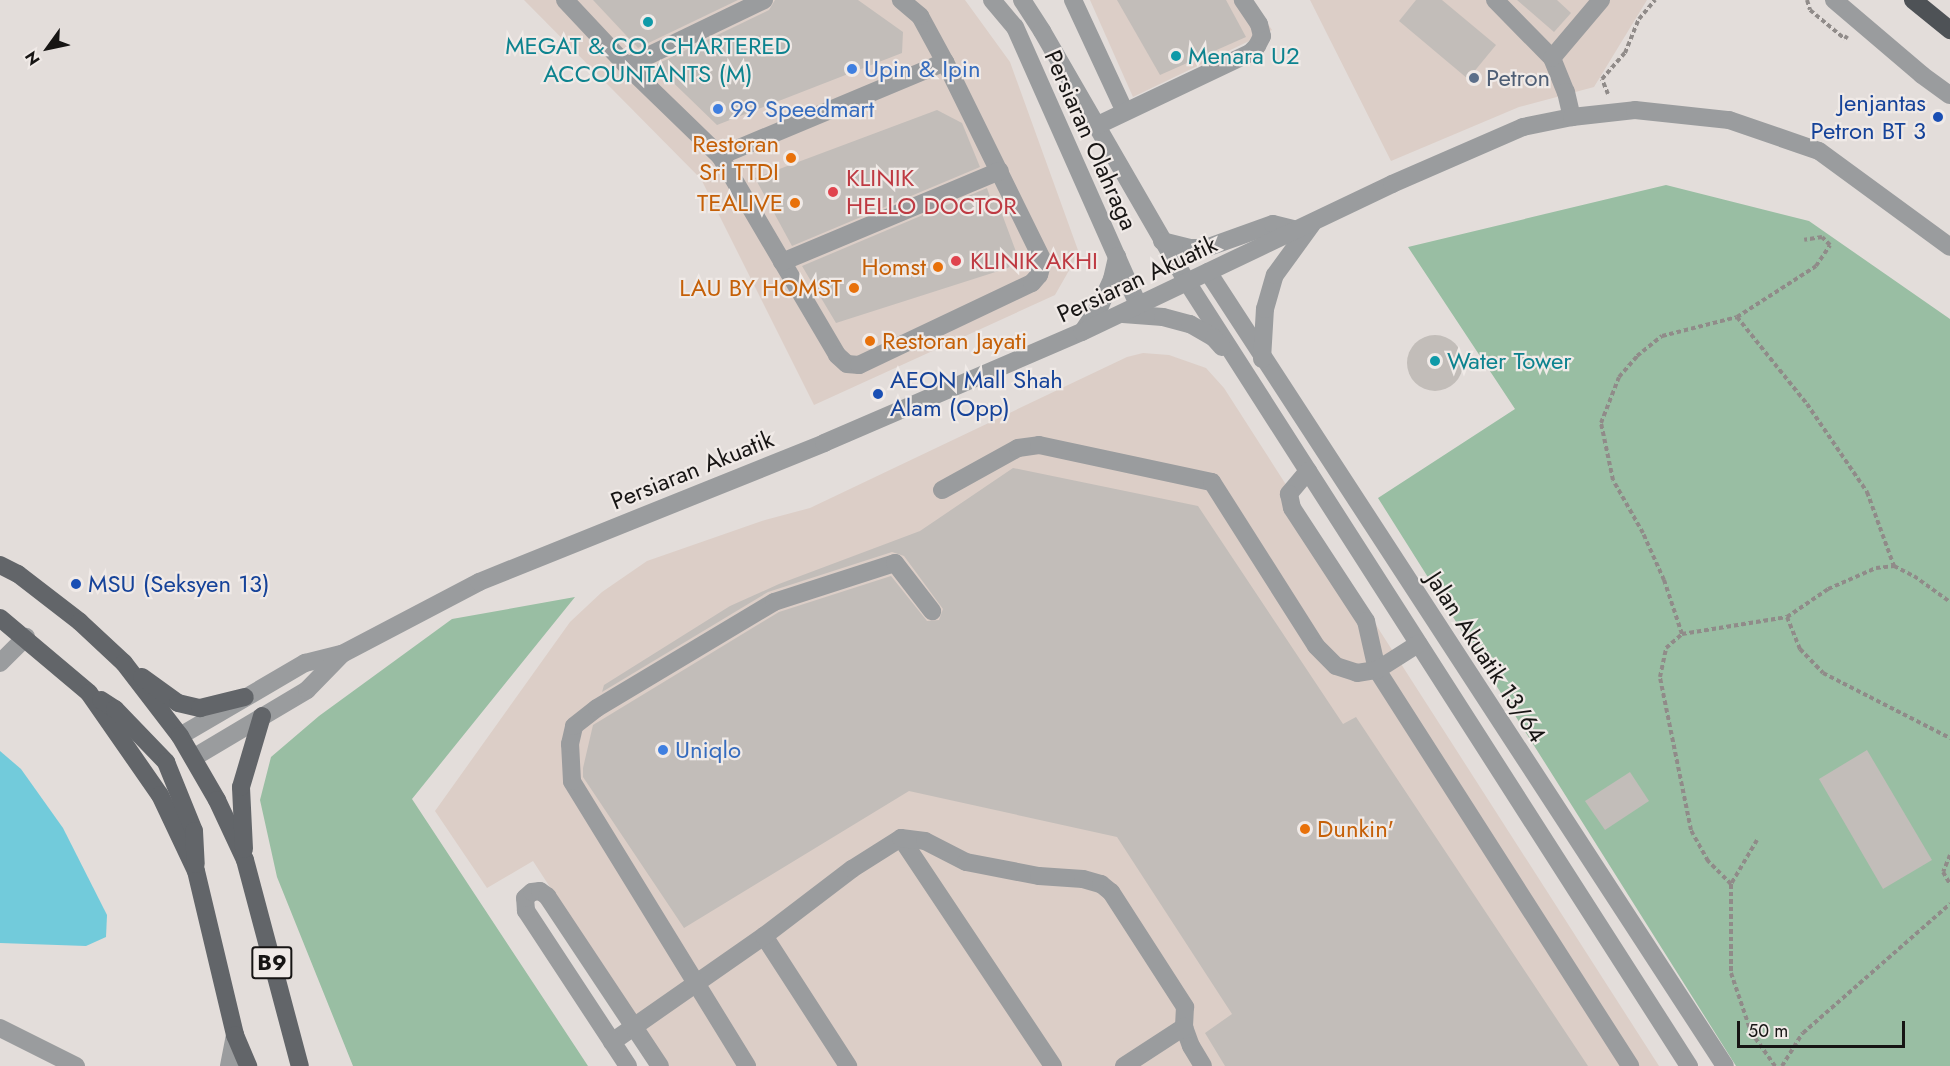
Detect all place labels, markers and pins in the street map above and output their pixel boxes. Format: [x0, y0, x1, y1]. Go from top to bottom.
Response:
marker: MEGAT & CO. CHARTERED ACCOUNTANTS (M) [641, 15, 655, 29]
place label: MEGAT & CO. CHARTERED ACCOUNTANTS (M) [505, 32, 791, 88]
place label: Menara U2 [1188, 42, 1300, 70]
marker: Menara U2 [1169, 49, 1183, 63]
place label: Upin & Ipin [864, 55, 981, 83]
marker: Upin & Ipin [845, 62, 859, 76]
place label: Petron [1486, 64, 1550, 92]
marker: Petron [1467, 71, 1481, 85]
place label: Jenjantas Petron BT 3 [1811, 89, 1926, 145]
place label: 99 Speedmart [730, 95, 874, 123]
marker: 99 Speedmart [711, 102, 725, 116]
marker: Jenjantas Petron BT 3 [1931, 110, 1945, 124]
place label: Restoran Sri TTDI [692, 130, 779, 186]
marker: Restoran Sri TTDI [784, 151, 798, 165]
place label: KLINIK HELLO DOCTOR [846, 164, 1017, 220]
marker: KLINIK HELLO DOCTOR [824, 183, 842, 201]
place label: TEALIVE [697, 189, 783, 217]
marker: TEALIVE [788, 196, 802, 210]
place label: KLINIK AKHI [970, 247, 1098, 275]
marker: KLINIK AKHI [947, 252, 965, 270]
place label: Homst [862, 253, 926, 281]
marker: Homst [931, 260, 945, 274]
place label: LAU BY HOMST [679, 274, 842, 302]
marker: LAU BY HOMST [847, 281, 861, 295]
place label: Restoran Jayati [882, 327, 1027, 355]
marker: Restoran Jayati [863, 334, 877, 348]
place label: Water Tower [1447, 347, 1572, 375]
marker: Water Tower [1428, 354, 1442, 368]
place label: AEON Mall Shah Alam (Opp) [890, 366, 1063, 422]
marker: AEON Mall Shah Alam (Opp) [871, 387, 885, 401]
place label: MSU (Seksyen 13) [88, 570, 270, 598]
marker: MSU (Seksyen 13) [69, 577, 83, 591]
place label: Uniqlo [675, 736, 741, 764]
marker: Uniqlo [656, 743, 670, 757]
place label: Dunkin' [1317, 815, 1394, 843]
marker: Dunkin' [1298, 822, 1312, 836]

